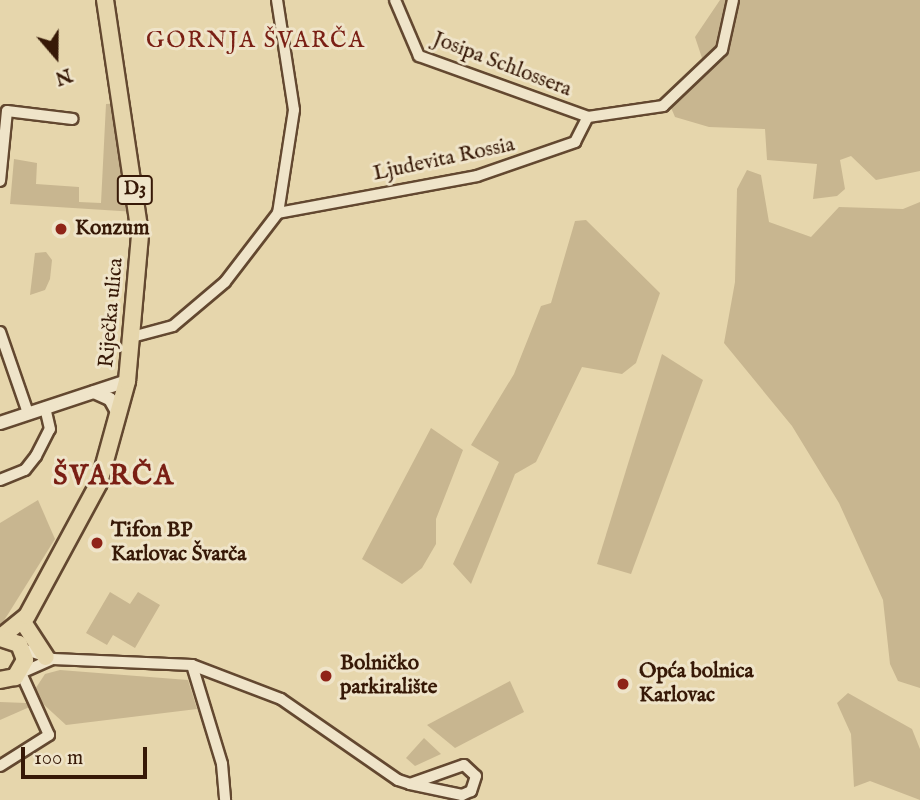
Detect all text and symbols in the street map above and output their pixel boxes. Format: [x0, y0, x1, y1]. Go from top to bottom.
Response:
north arrow [21, 21, 91, 91]
district label: GORNJA ŠVARČA [148, 27, 364, 55]
street label: Josipa Schlossera [429, 27, 575, 103]
text: N [51, 62, 75, 90]
street label: Ljudevita Rossia [371, 133, 517, 187]
road number: D3 [116, 174, 154, 206]
place label: Konzum [75, 216, 149, 242]
marker: Konzum [53, 221, 69, 237]
street label: Riječka ulica [95, 257, 129, 369]
district label: ŠVARČA [54, 460, 174, 494]
place label: Tifon BP Karlovac Švarča [111, 518, 246, 568]
marker: Tifon BP Karlovac Švarča [89, 535, 105, 551]
place label: Bolničko parkiralište [340, 651, 437, 701]
place label: Opća bolnica Karlovac [639, 659, 753, 709]
marker: Bolničko parkiralište [318, 668, 334, 684]
marker: Opća bolnica Karlovac [613, 674, 633, 694]
scale bar [24, 734, 150, 778]
text: 100 m [34, 745, 83, 772]

